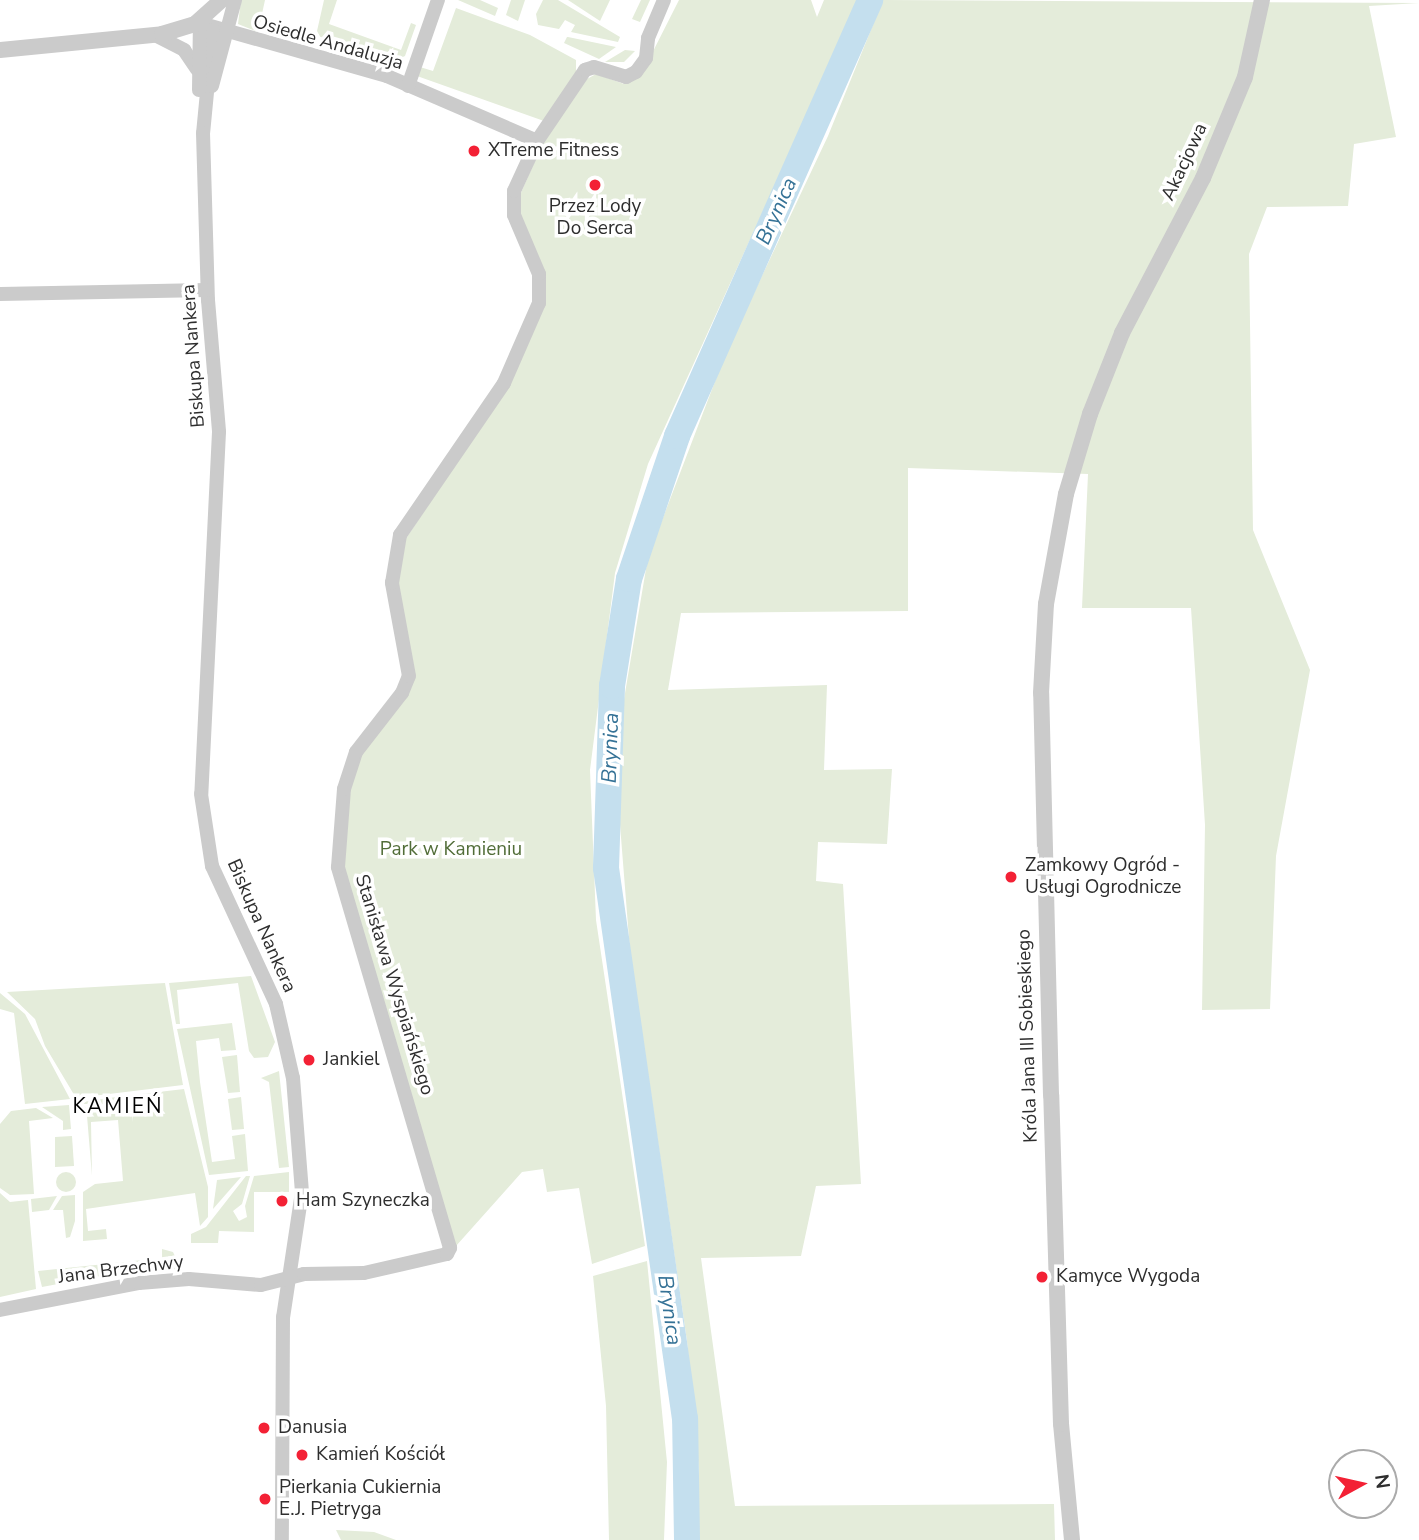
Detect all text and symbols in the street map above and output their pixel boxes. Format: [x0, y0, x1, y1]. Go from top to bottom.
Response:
street label: Osiedle Andaluzja [250, 11, 406, 75]
street label: Akacjowa [1157, 120, 1213, 204]
place label: XTreme Fitness [488, 140, 619, 162]
marker: XTreme Fitness [466, 143, 482, 159]
water label: Brynica [750, 174, 802, 248]
marker: Przez Lody Do Serca [587, 177, 603, 193]
place label: Przez Lody Do Serca [549, 196, 641, 240]
street label: Biskupa Nankera [178, 284, 210, 428]
water label: Brynica [596, 712, 624, 784]
park label: Park w Kamieniu [380, 839, 522, 861]
place label: Zamkowy Ogród - Usługi Ogrodnicze [1025, 855, 1181, 899]
street label: Biskupa Nankera [221, 856, 301, 996]
marker: Zamkowy Ogród - Usługi Ogrodnicze [1003, 869, 1019, 885]
street label: Stanisława Wyspiańskiego [350, 872, 438, 1098]
street label: Króla Jana III Sobieskiego [1013, 929, 1043, 1143]
place label: Jankiel [323, 1049, 380, 1071]
marker: Jankiel [301, 1052, 317, 1068]
district label: KAMIEŃ [73, 1093, 163, 1119]
place label: Ham Szyneczka [296, 1190, 430, 1212]
marker: Ham Szyneczka [274, 1193, 290, 1209]
street label: Jana Brzechwy [57, 1251, 185, 1289]
place label: Kamyce Wygoda [1056, 1266, 1200, 1288]
marker: Kamyce Wygoda [1034, 1269, 1050, 1285]
water label: Brynica [653, 1273, 687, 1347]
place label: Danusia [278, 1417, 347, 1439]
marker: Danusia [256, 1420, 272, 1436]
place label: Kamień Kościół [316, 1444, 445, 1466]
marker: Kamień Kościół [294, 1447, 310, 1463]
north arrow [1328, 1449, 1398, 1519]
text: N [1368, 1473, 1396, 1490]
place label: Pierkania Cukiernia E.J. Pietryga [279, 1477, 441, 1521]
marker: Pierkania Cukiernia E.J. Pietryga [257, 1491, 273, 1507]

